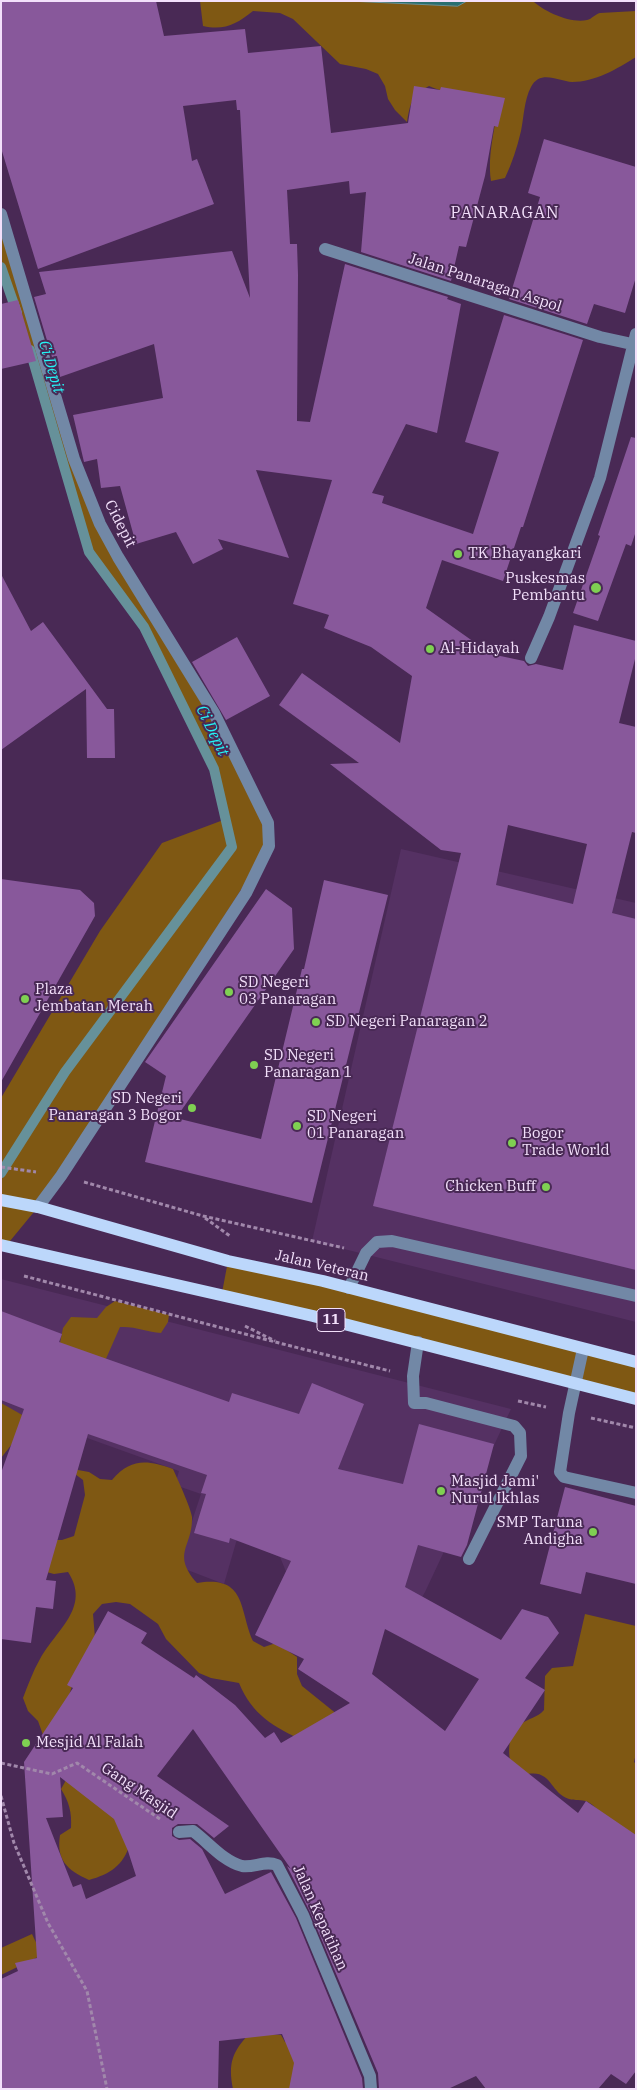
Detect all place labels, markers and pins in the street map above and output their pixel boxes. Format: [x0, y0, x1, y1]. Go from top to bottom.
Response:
place label: TK Bhayangkari [468, 545, 581, 563]
marker: TK Bhayangkari [452, 548, 464, 560]
place label: Puskesmas Pembantu [505, 570, 585, 605]
marker: Puskesmas Pembantu [589, 581, 603, 595]
place label: Al-Hidayah [440, 640, 520, 658]
marker: Al-Hidayah [424, 643, 436, 655]
place label: SD Negeri 03 Panaragan [239, 974, 336, 1009]
place label: Plaza Jembatan Merah [35, 981, 153, 1016]
marker: SD Negeri 03 Panaragan [223, 986, 235, 998]
marker: Plaza Jembatan Merah [19, 993, 31, 1005]
place label: SD Negeri Panaragan 2 [326, 1013, 488, 1031]
marker: SD Negeri Panaragan 2 [310, 1016, 322, 1028]
place label: SD Negeri Panaragan 1 [264, 1047, 352, 1082]
marker: SD Negeri Panaragan 1 [248, 1059, 260, 1071]
place label: SD Negeri Panaragan 3 Bogor [49, 1090, 182, 1125]
marker: SD Negeri Panaragan 3 Bogor [186, 1102, 198, 1114]
place label: SD Negeri 01 Panaragan [307, 1108, 404, 1143]
marker: SD Negeri 01 Panaragan [291, 1120, 303, 1132]
place label: Bogor Trade World [522, 1125, 610, 1160]
marker: Bogor Trade World [506, 1137, 518, 1149]
place label: Chicken Buff [445, 1178, 536, 1196]
marker: Chicken Buff [540, 1181, 552, 1193]
place label: Masjid Jami' Nurul Ikhlas [451, 1473, 539, 1508]
marker: Masjid Jami' Nurul Ikhlas [435, 1485, 447, 1497]
place label: SMP Taruna Andigha [497, 1514, 583, 1549]
marker: SMP Taruna Andigha [587, 1526, 599, 1538]
place label: Mesjid Al Falah [36, 1734, 143, 1752]
marker: Mesjid Al Falah [20, 1737, 32, 1749]

